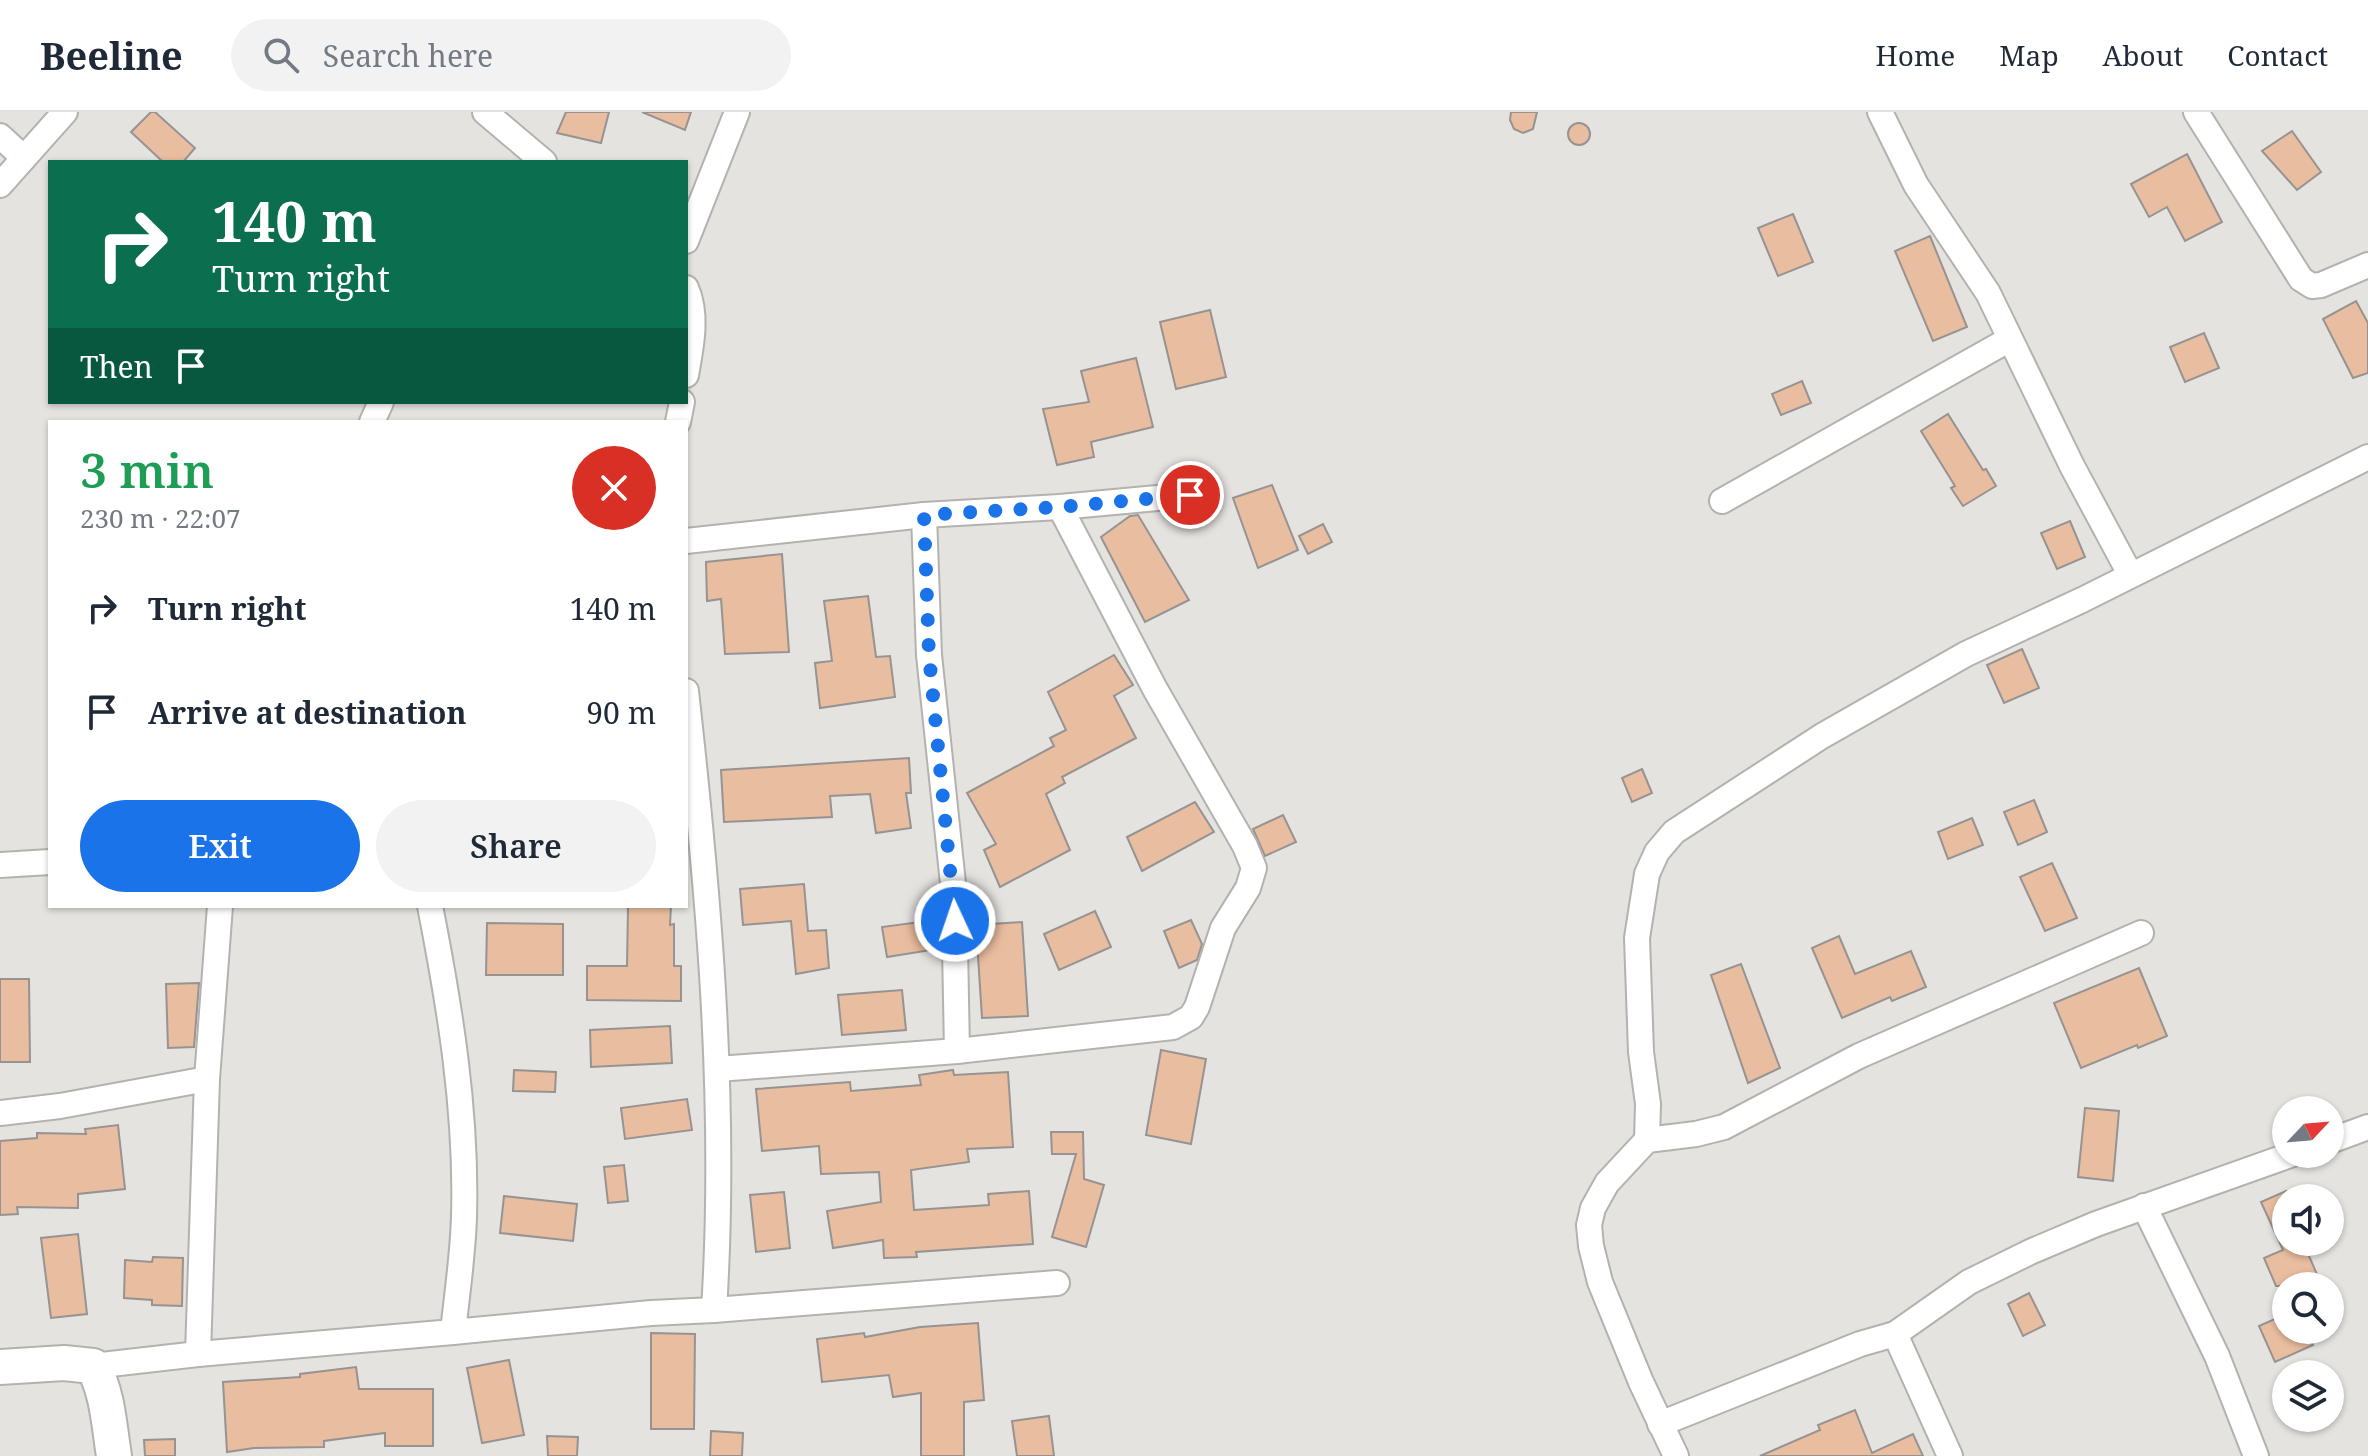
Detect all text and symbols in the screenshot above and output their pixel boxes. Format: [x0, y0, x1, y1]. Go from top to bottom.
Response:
search box [231, 19, 791, 91]
text: Beeline [40, 29, 183, 81]
icon: search [259, 33, 303, 77]
text: Search here [323, 35, 493, 76]
text: Home [1876, 36, 1955, 74]
text: Map [1999, 36, 2059, 74]
text: About [2103, 36, 2183, 74]
text: Contact [2227, 36, 2328, 74]
text: 140 m [212, 182, 377, 258]
icon: right [80, 192, 184, 296]
text: Turn right [212, 254, 390, 303]
icon: arrive [169, 344, 213, 388]
text: Then [80, 346, 153, 387]
text: 3 min [80, 437, 214, 502]
button: close [572, 446, 656, 530]
pin [1156, 461, 1224, 529]
icon: arrive [1168, 473, 1212, 517]
text: 230 m · 22:07 [80, 500, 241, 536]
icon: right [80, 586, 124, 630]
text: Turn right [148, 588, 306, 629]
text: 140 m [570, 588, 656, 629]
icon: arrive [80, 690, 124, 734]
text: Arrive at destination [148, 692, 467, 733]
text: 90 m [586, 692, 656, 733]
button: Exit [80, 800, 360, 892]
button: Share [376, 800, 656, 892]
position arrow [913, 879, 997, 963]
north arrow [2272, 1096, 2344, 1168]
map controls [2272, 1096, 2344, 1432]
button: sound [2272, 1184, 2344, 1256]
button: search [2272, 1272, 2344, 1344]
button: layers [2272, 1360, 2344, 1432]

